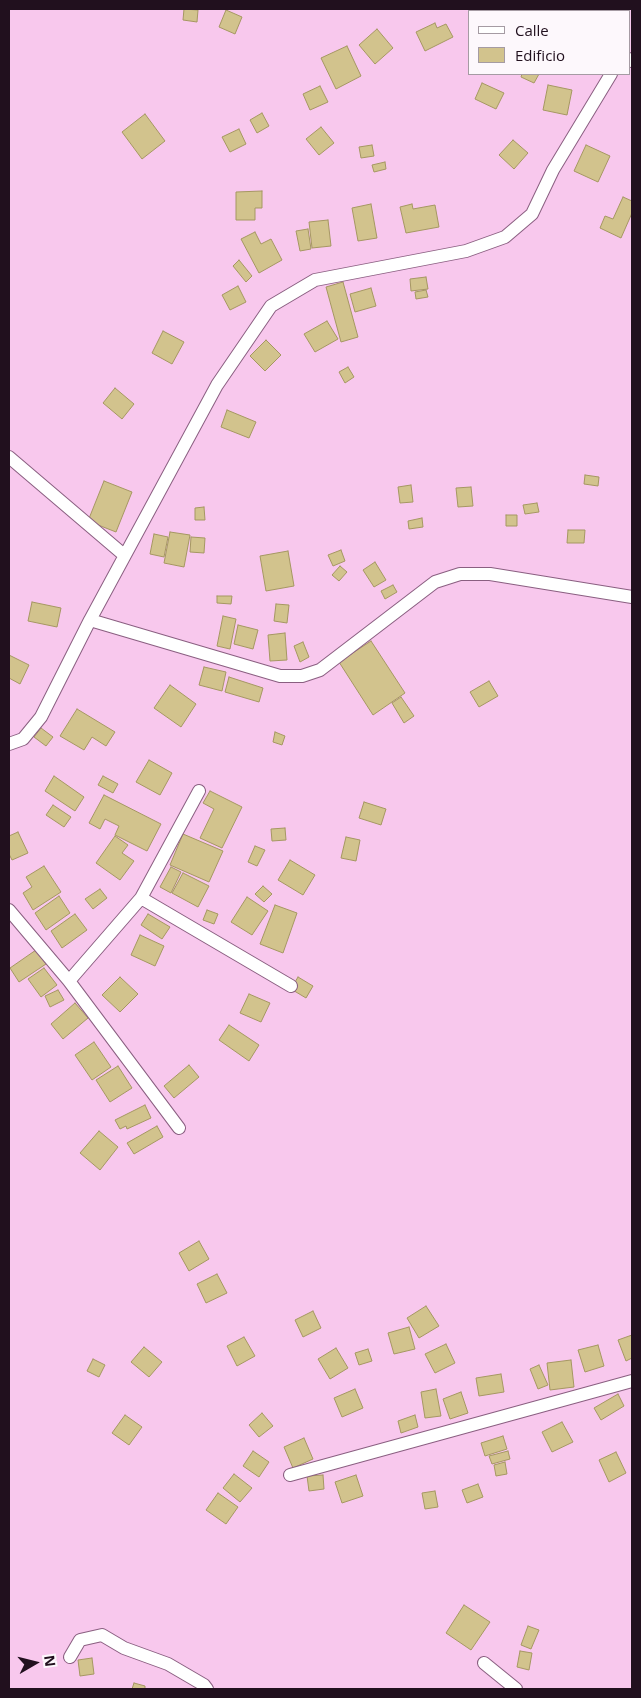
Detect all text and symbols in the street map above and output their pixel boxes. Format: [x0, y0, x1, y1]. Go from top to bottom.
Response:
legend [468, 10, 631, 75]
text: Calle [515, 20, 549, 40]
text: Edificio [515, 45, 565, 65]
north arrow [10, 1638, 60, 1688]
text: N [40, 1654, 61, 1668]

